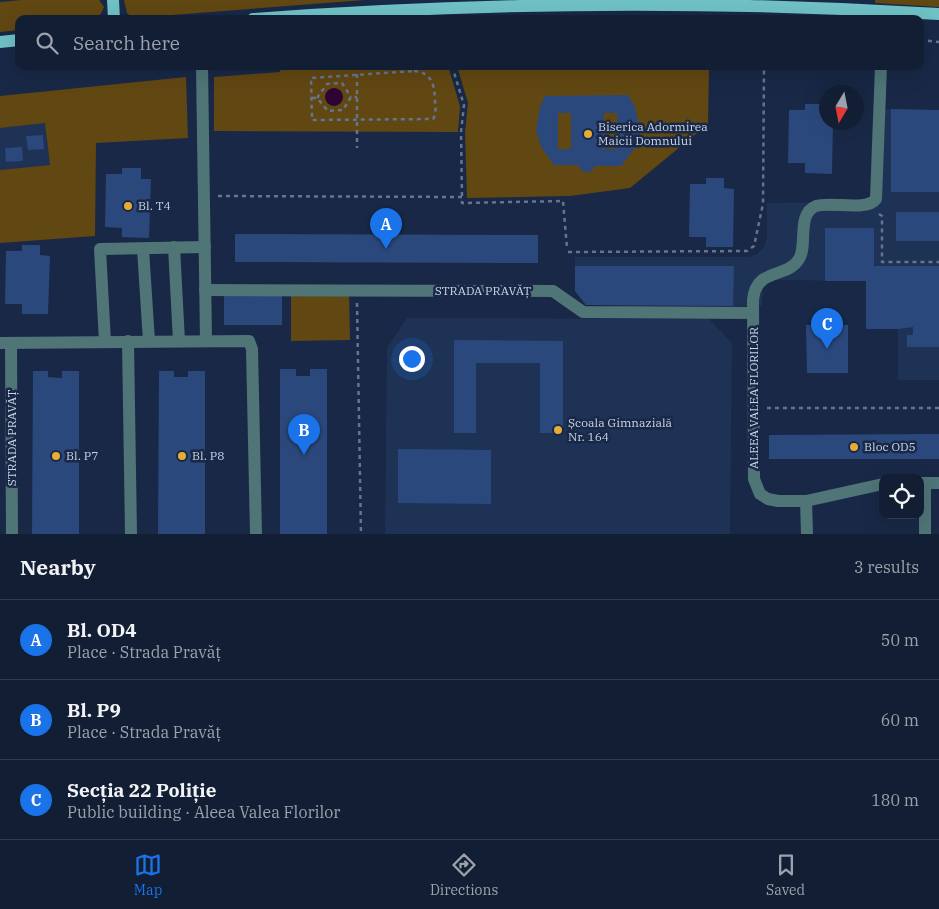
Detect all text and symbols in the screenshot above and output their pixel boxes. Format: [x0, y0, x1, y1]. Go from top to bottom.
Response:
search box [15, 15, 924, 70]
icon: search [33, 29, 61, 57]
text: Search here [73, 31, 180, 55]
north arrow [819, 85, 864, 130]
place label: Biserica Adormirea Maicii Domnului [598, 119, 708, 148]
marker: Biserica Adormirea Maicii Domnului [582, 128, 594, 140]
place label: Bl. T4 [138, 198, 171, 213]
marker: Bl. T4 [122, 200, 134, 212]
pin: A [370, 208, 402, 249]
street label: STRADA PRAVĂȚ [435, 283, 531, 299]
pin: C [811, 308, 843, 349]
street label: ALEEA VALEA FLORILOR [746, 327, 761, 469]
your location [399, 346, 425, 372]
street label: STRADA PRAVĂȚ [4, 390, 20, 486]
pin: B [288, 414, 320, 455]
place label: Școala Gimnazială Nr. 164 [568, 415, 673, 444]
marker: Școala Gimnazială Nr. 164 [552, 424, 564, 436]
place label: Bloc OD5 [864, 439, 916, 454]
marker: Bloc OD5 [848, 441, 860, 453]
place label: Bl. P7 [66, 448, 98, 463]
place label: Bl. P8 [192, 448, 224, 463]
marker: Bl. P7 [50, 450, 62, 462]
marker: Bl. P8 [176, 450, 188, 462]
map controls [879, 474, 924, 519]
button: locate [879, 474, 924, 519]
text: Nearby [20, 553, 96, 581]
text: 3 results [854, 557, 919, 577]
text: Bl. OD4 [67, 618, 137, 642]
text: A [30, 630, 42, 650]
text: 50 m [881, 630, 919, 650]
text: Place · Strada Pravăț [67, 642, 221, 662]
text: Bl. P9 [67, 698, 121, 722]
text: B [30, 710, 42, 730]
text: 60 m [881, 710, 919, 730]
text: Place · Strada Pravăț [67, 722, 221, 742]
text: Secția 22 Poliție [67, 778, 216, 802]
text: C [31, 790, 41, 810]
text: 180 m [871, 790, 919, 810]
text: Public building · Aleea Valea Florilor [67, 802, 340, 822]
tab: Map [134, 851, 162, 899]
tab: Directions [430, 851, 498, 899]
tab: Saved [766, 851, 805, 899]

